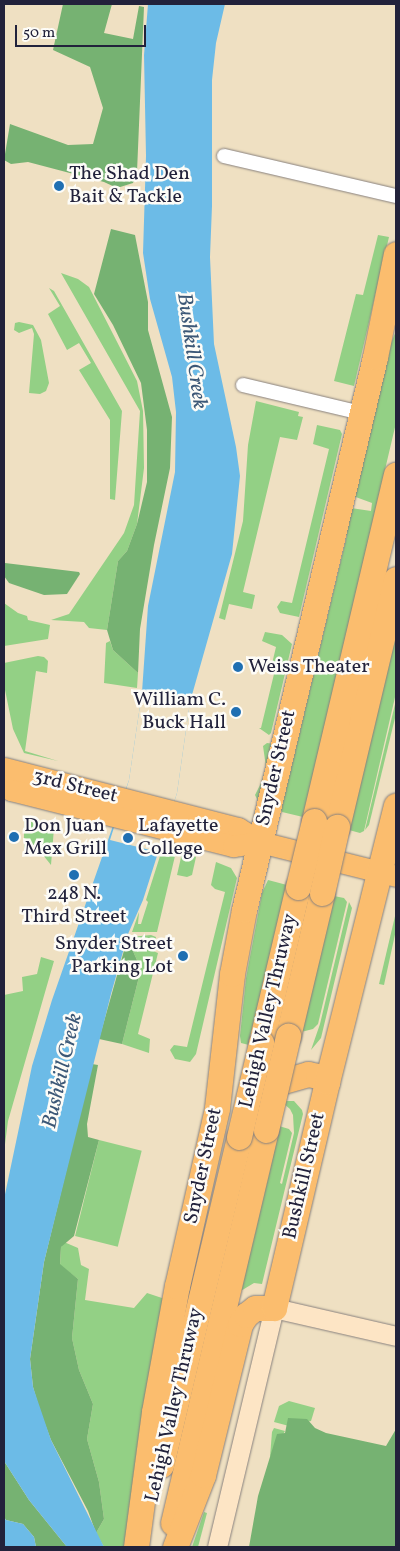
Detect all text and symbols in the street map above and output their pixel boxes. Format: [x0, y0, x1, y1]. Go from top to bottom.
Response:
scale bar [18, 15, 149, 47]
text: 50 m [23, 23, 55, 44]
place label: The Shad Den Bait & Tackle [69, 163, 190, 210]
marker: The Shad Den Bait & Tackle [53, 180, 65, 192]
water label: Bushkill Creek [170, 291, 212, 411]
place label: Weiss Theater [248, 655, 370, 679]
marker: Weiss Theater [232, 661, 244, 673]
place label: William C. Buck Hall [133, 688, 226, 735]
marker: William C. Buck Hall [230, 706, 242, 718]
street label: Snyder Street [252, 708, 302, 828]
street label: 3rd Street [30, 765, 120, 809]
place label: Don Juan Mex Grill [24, 814, 107, 861]
place label: Lafayette College [138, 814, 219, 861]
marker: Don Juan Mex Grill [8, 831, 20, 843]
marker: Lafayette College [122, 832, 134, 844]
marker: 248 N. Third Street [68, 869, 80, 881]
place label: 248 N. Third Street [21, 883, 127, 930]
street label: Lehigh Valley Thruway [235, 911, 303, 1111]
place label: Snyder Street Parking Lot [55, 932, 173, 979]
marker: Snyder Street Parking Lot [177, 950, 189, 962]
water label: Bushkill Creek [38, 1011, 88, 1131]
street label: Snyder Street [180, 1106, 228, 1226]
street label: Bushkill Street [279, 1110, 331, 1242]
street label: Lehigh Valley Thruway [141, 1305, 209, 1505]

